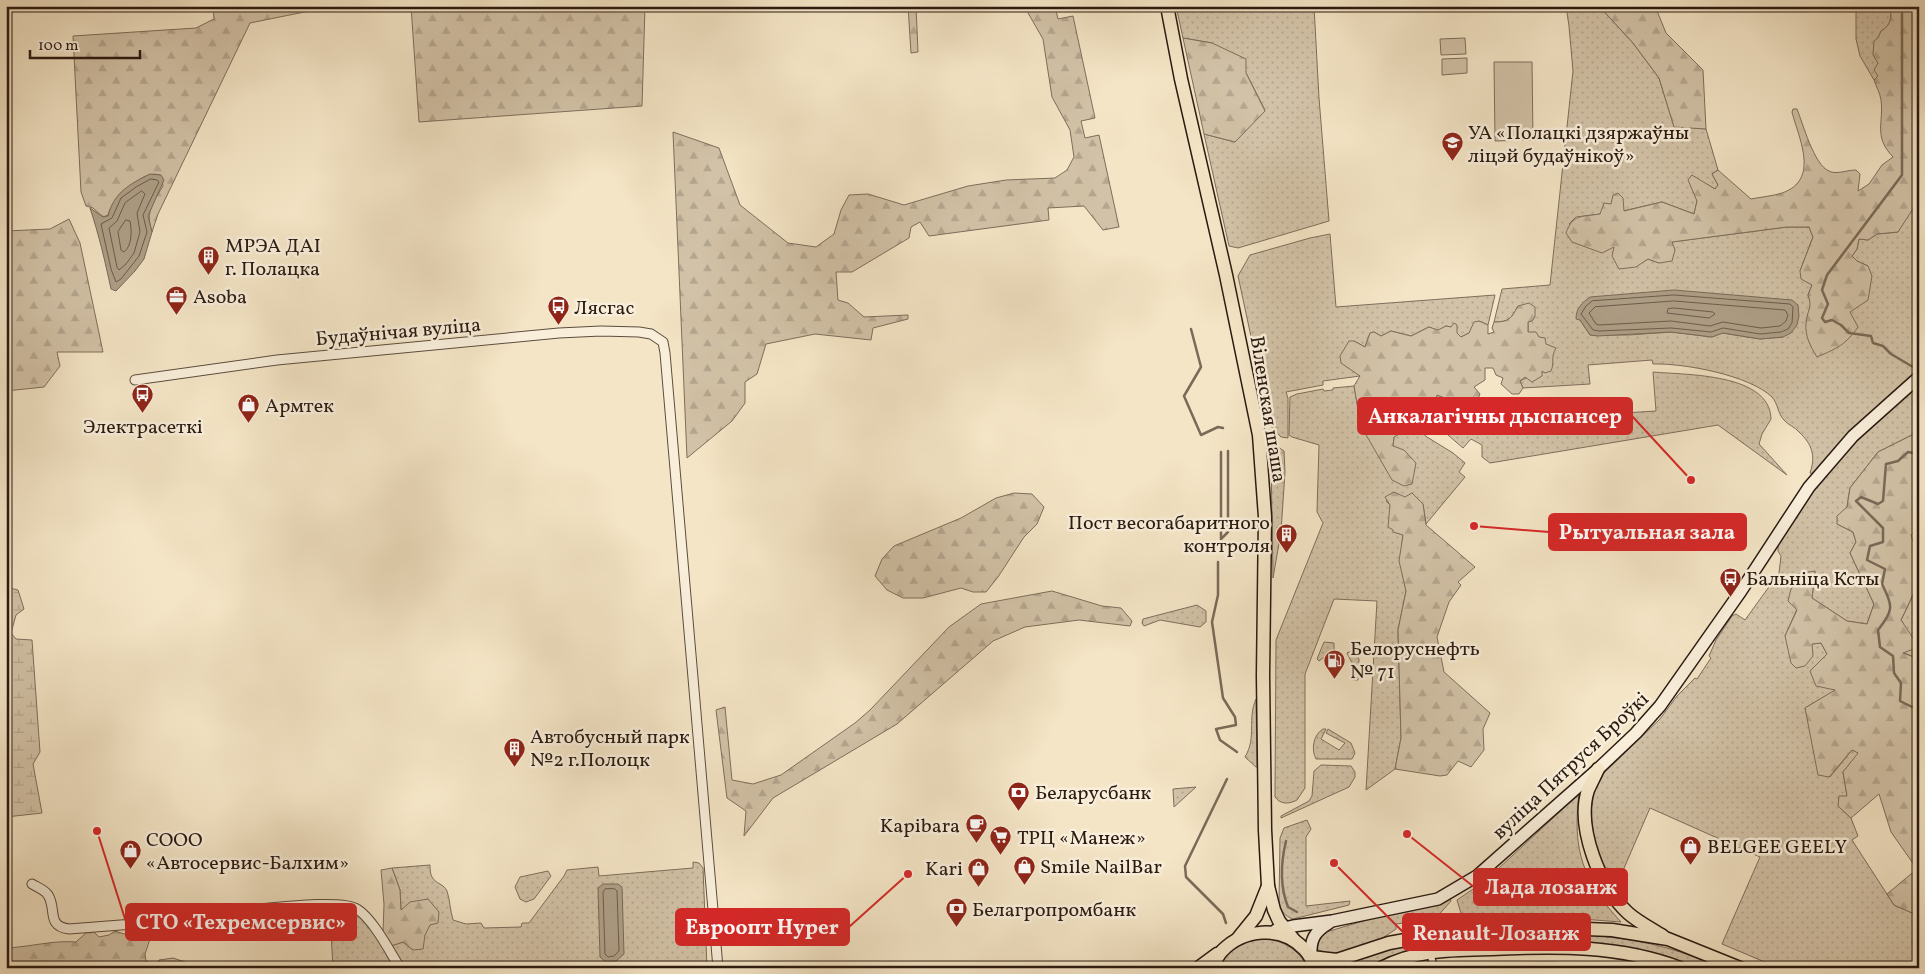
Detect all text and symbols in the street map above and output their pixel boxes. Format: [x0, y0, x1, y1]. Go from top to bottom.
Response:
scale bar [30, 28, 140, 60]
text: 100 m [38, 36, 78, 57]
place label: УА «Полацкі дзяржаўны ліцэй будаўнікоў» [1468, 120, 1689, 171]
school or university icon: УА «Полацкі дзяржаўны ліцэй будаўнікоў» [1440, 131, 1464, 162]
place label: МРЭА ДАІ г. Полацка [225, 233, 321, 284]
building icon: МРЭА ДАІ г. Полацка [197, 244, 221, 275]
office icon: Asoba [165, 284, 189, 315]
place label: Asoba [193, 284, 247, 312]
bus stop icon: Лясгас [546, 295, 570, 326]
place label: Лясгас [574, 295, 635, 323]
street label: Будаўнічая вуліца [314, 312, 482, 354]
street label: Віленская шаша [1242, 334, 1292, 485]
bus stop icon: Электрасеткі [131, 382, 155, 413]
shop icon: Армтек [237, 393, 261, 424]
place label: Армтек [265, 393, 334, 421]
callout: Анкалагічны дыспансер [1358, 398, 1632, 434]
text: Анкалагічны дыспансер [1368, 403, 1622, 432]
place label: Электрасеткі [83, 414, 203, 442]
place label: Пост весогабаритного контроля [1068, 510, 1270, 561]
callout: Рытуальная зала [1549, 514, 1746, 550]
text: Рытуальная зала [1559, 519, 1735, 548]
building icon: Пост весогабаритного контроля [1274, 522, 1298, 553]
bus stop icon: Бальніца Ксты [1718, 566, 1742, 597]
place label: Бальніца Ксты [1746, 566, 1879, 594]
place label: Белоруснефть № 71 [1350, 636, 1480, 687]
fuel station icon: Белоруснефть № 71 [1322, 648, 1346, 679]
street label: вуліца Пятруся Броўкі [1487, 686, 1656, 847]
place label: Автобусный парк №2 г.Полоцк [530, 724, 690, 775]
building icon: Автобусный парк №2 г.Полоцк [502, 736, 526, 767]
bank icon: Беларусбанк [1007, 780, 1031, 811]
place label: Беларусбанк [1035, 780, 1152, 808]
place label: Kapibara [880, 813, 960, 841]
cafe icon: Kapibara [964, 813, 988, 844]
supermarket icon: ТРЦ «Манеж» [989, 825, 1013, 856]
place label: ТРЦ «Манеж» [1017, 825, 1146, 853]
place label: СООО «Автосервис-Балхим» [146, 827, 349, 878]
shop icon: BELGEE GEELY [1679, 834, 1703, 865]
place label: BELGEE GEELY [1707, 834, 1847, 862]
shop icon: СООО «Автосервис-Балхим» [118, 839, 142, 870]
shop icon: Smile NailBar [1012, 854, 1036, 885]
place label: Smile NailBar [1040, 854, 1162, 882]
place label: Kari [925, 856, 963, 884]
shop icon: Kari [967, 856, 991, 887]
callout: Лада лозанж [1474, 869, 1627, 905]
text: Лада лозанж [1484, 874, 1618, 903]
bank icon: Белагропромбанк [944, 897, 968, 928]
place label: Белагропромбанк [972, 897, 1136, 925]
callout: СТО «Техремсервис» [126, 904, 356, 940]
text: СТО «Техремсервис» [136, 909, 346, 938]
callout: Евроопт Hyper [676, 909, 849, 945]
text: Евроопт Hyper [685, 914, 839, 943]
callout: Renault-Лозанж [1403, 914, 1590, 950]
text: Renault-Лозанж [1412, 920, 1580, 949]

